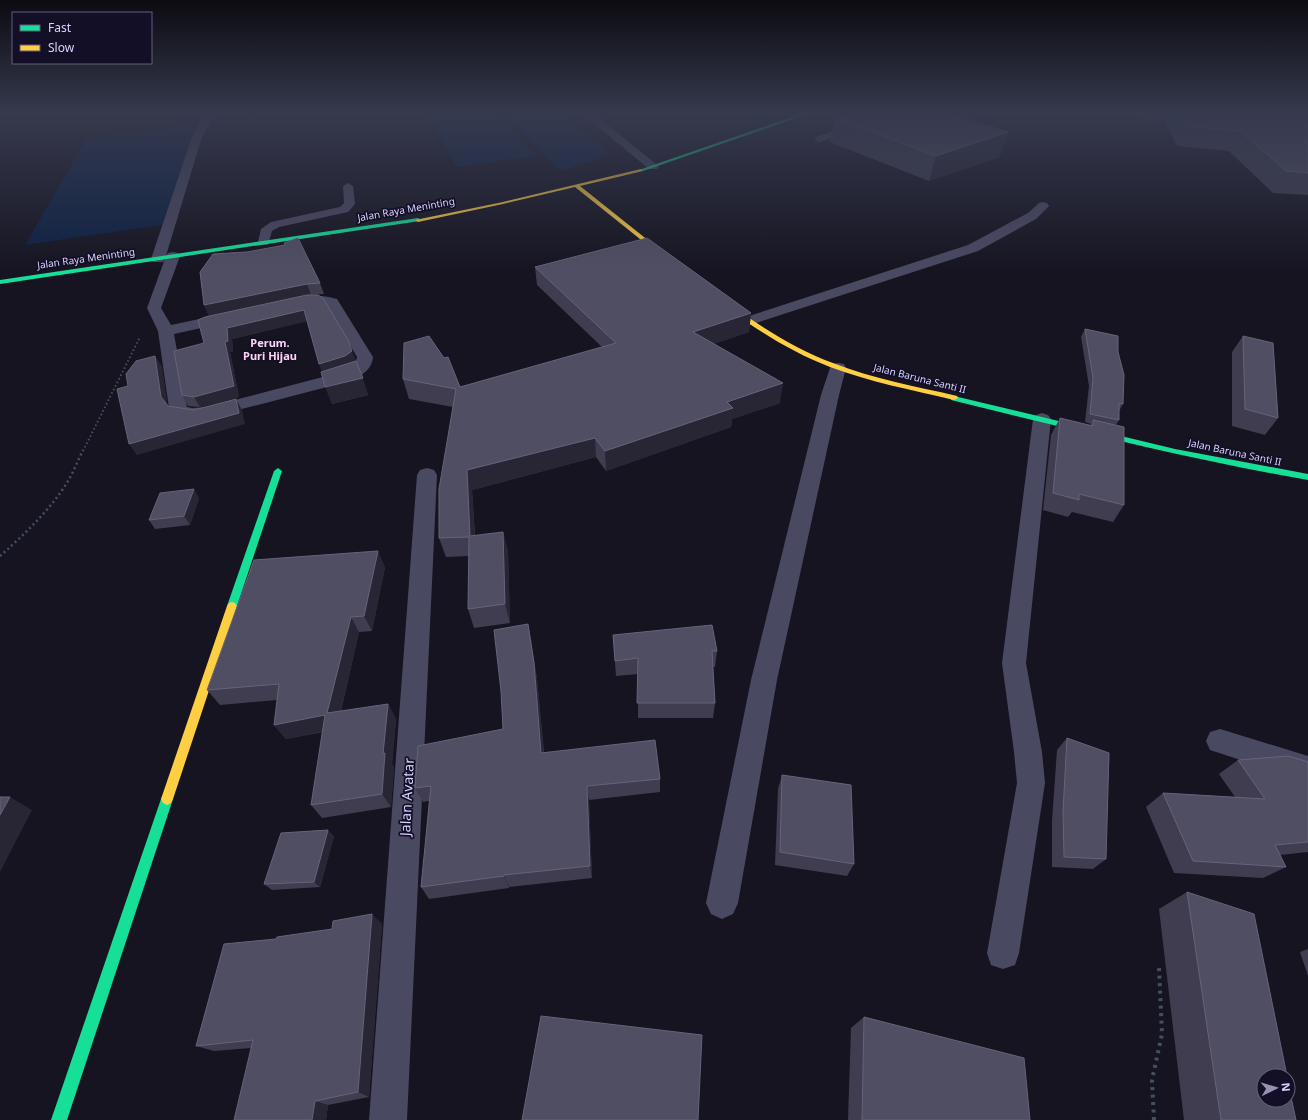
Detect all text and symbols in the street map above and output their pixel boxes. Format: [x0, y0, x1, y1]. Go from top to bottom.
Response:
legend [12, 12, 152, 64]
text: Fast [48, 19, 72, 36]
text: Slow [48, 39, 75, 56]
street label: Jalan Raya Meninting [355, 194, 456, 225]
street label: Jalan Raya Meninting [35, 244, 136, 272]
district label: Perum. Puri Hijau [243, 335, 297, 363]
street label: Jalan Baruna Santi II [871, 359, 968, 396]
street label: Jalan Baruna Santi II [1186, 435, 1283, 469]
street label: Jalan Avatar [395, 757, 418, 838]
north arrow [1256, 1068, 1296, 1108]
text: N [1279, 1082, 1294, 1092]

